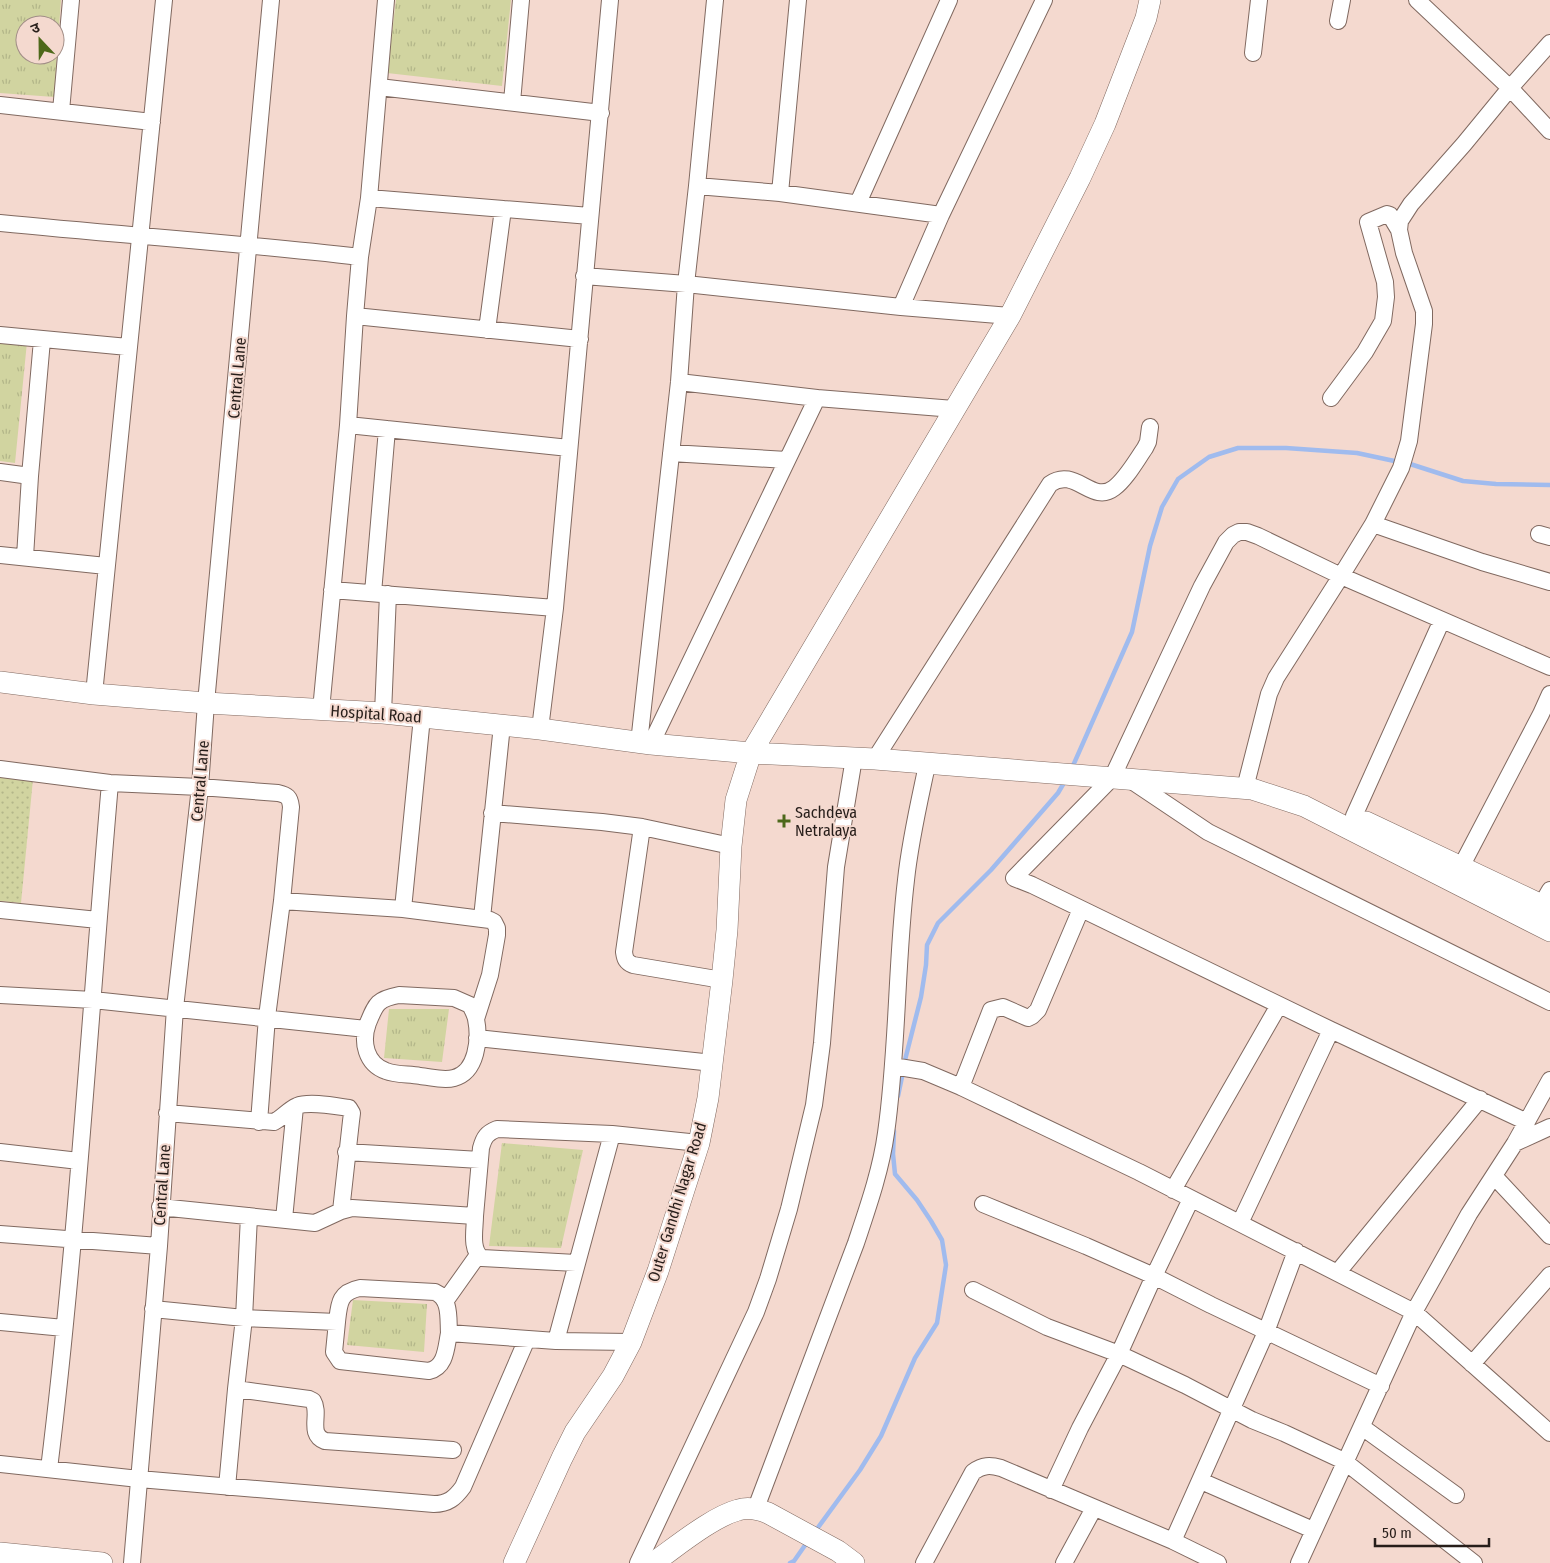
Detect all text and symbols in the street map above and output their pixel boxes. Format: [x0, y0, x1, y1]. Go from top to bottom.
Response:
north arrow [15, 15, 65, 65]
text: उ [28, 19, 43, 38]
street label: Central Lane [224, 337, 250, 419]
street label: Hospital Road [330, 701, 422, 727]
street label: Central Lane [187, 740, 213, 822]
place label: Sachdeva Netralaya [795, 803, 857, 840]
marker: Sachdeva Netralaya [777, 814, 791, 828]
street label: Outer Gandhi Nagar Road [644, 1120, 710, 1284]
street label: Central Lane [150, 1144, 174, 1226]
scale bar [1375, 1516, 1489, 1548]
text: 50 m [1382, 1524, 1412, 1542]

